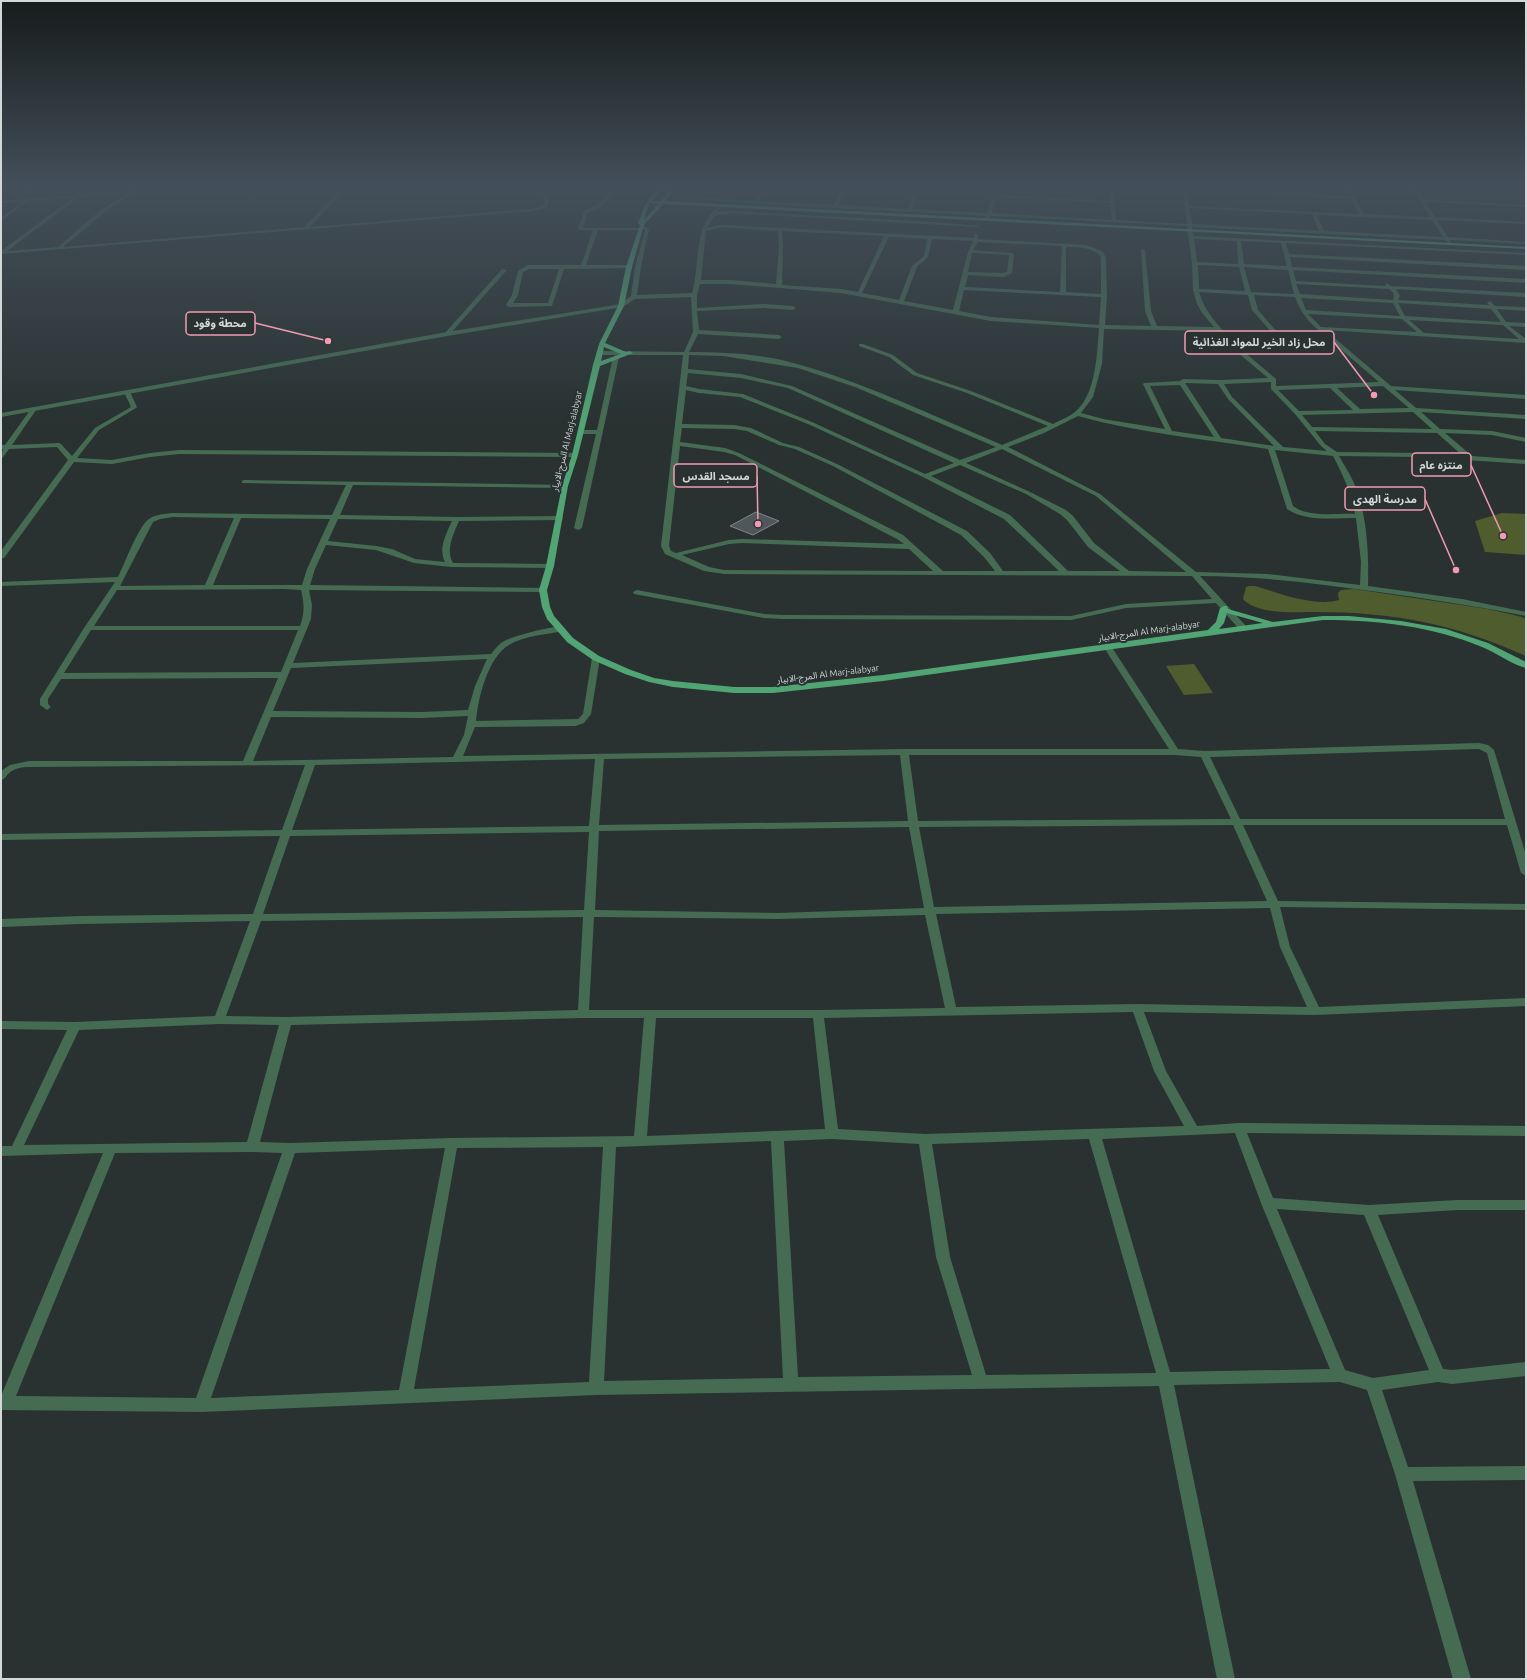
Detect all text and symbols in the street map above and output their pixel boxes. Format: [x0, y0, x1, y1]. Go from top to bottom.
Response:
callout: محطة وقود [186, 312, 255, 335]
text: محطة وقود [193, 317, 247, 330]
callout: محل زاد الخير للمواد الغذائية [1185, 331, 1334, 354]
text: محل زاد الخير للمواد الغذائية [1193, 336, 1325, 349]
street label: المرج-الابيار Al Marj-alabyar [549, 389, 586, 494]
callout: منتزه عام [1412, 453, 1471, 476]
text: منتزه عام [1419, 459, 1463, 474]
callout: مسجد القدس [674, 464, 757, 487]
text: مسجد القدس [682, 470, 750, 483]
callout: مدرسة الهدى [1345, 487, 1425, 510]
text: مدرسة الهدى [1353, 493, 1417, 506]
street label: المرج-الابيار Al Marj-alabyar [1096, 619, 1202, 645]
street label: المرج-الابيار Al Marj-alabyar [775, 663, 881, 687]

